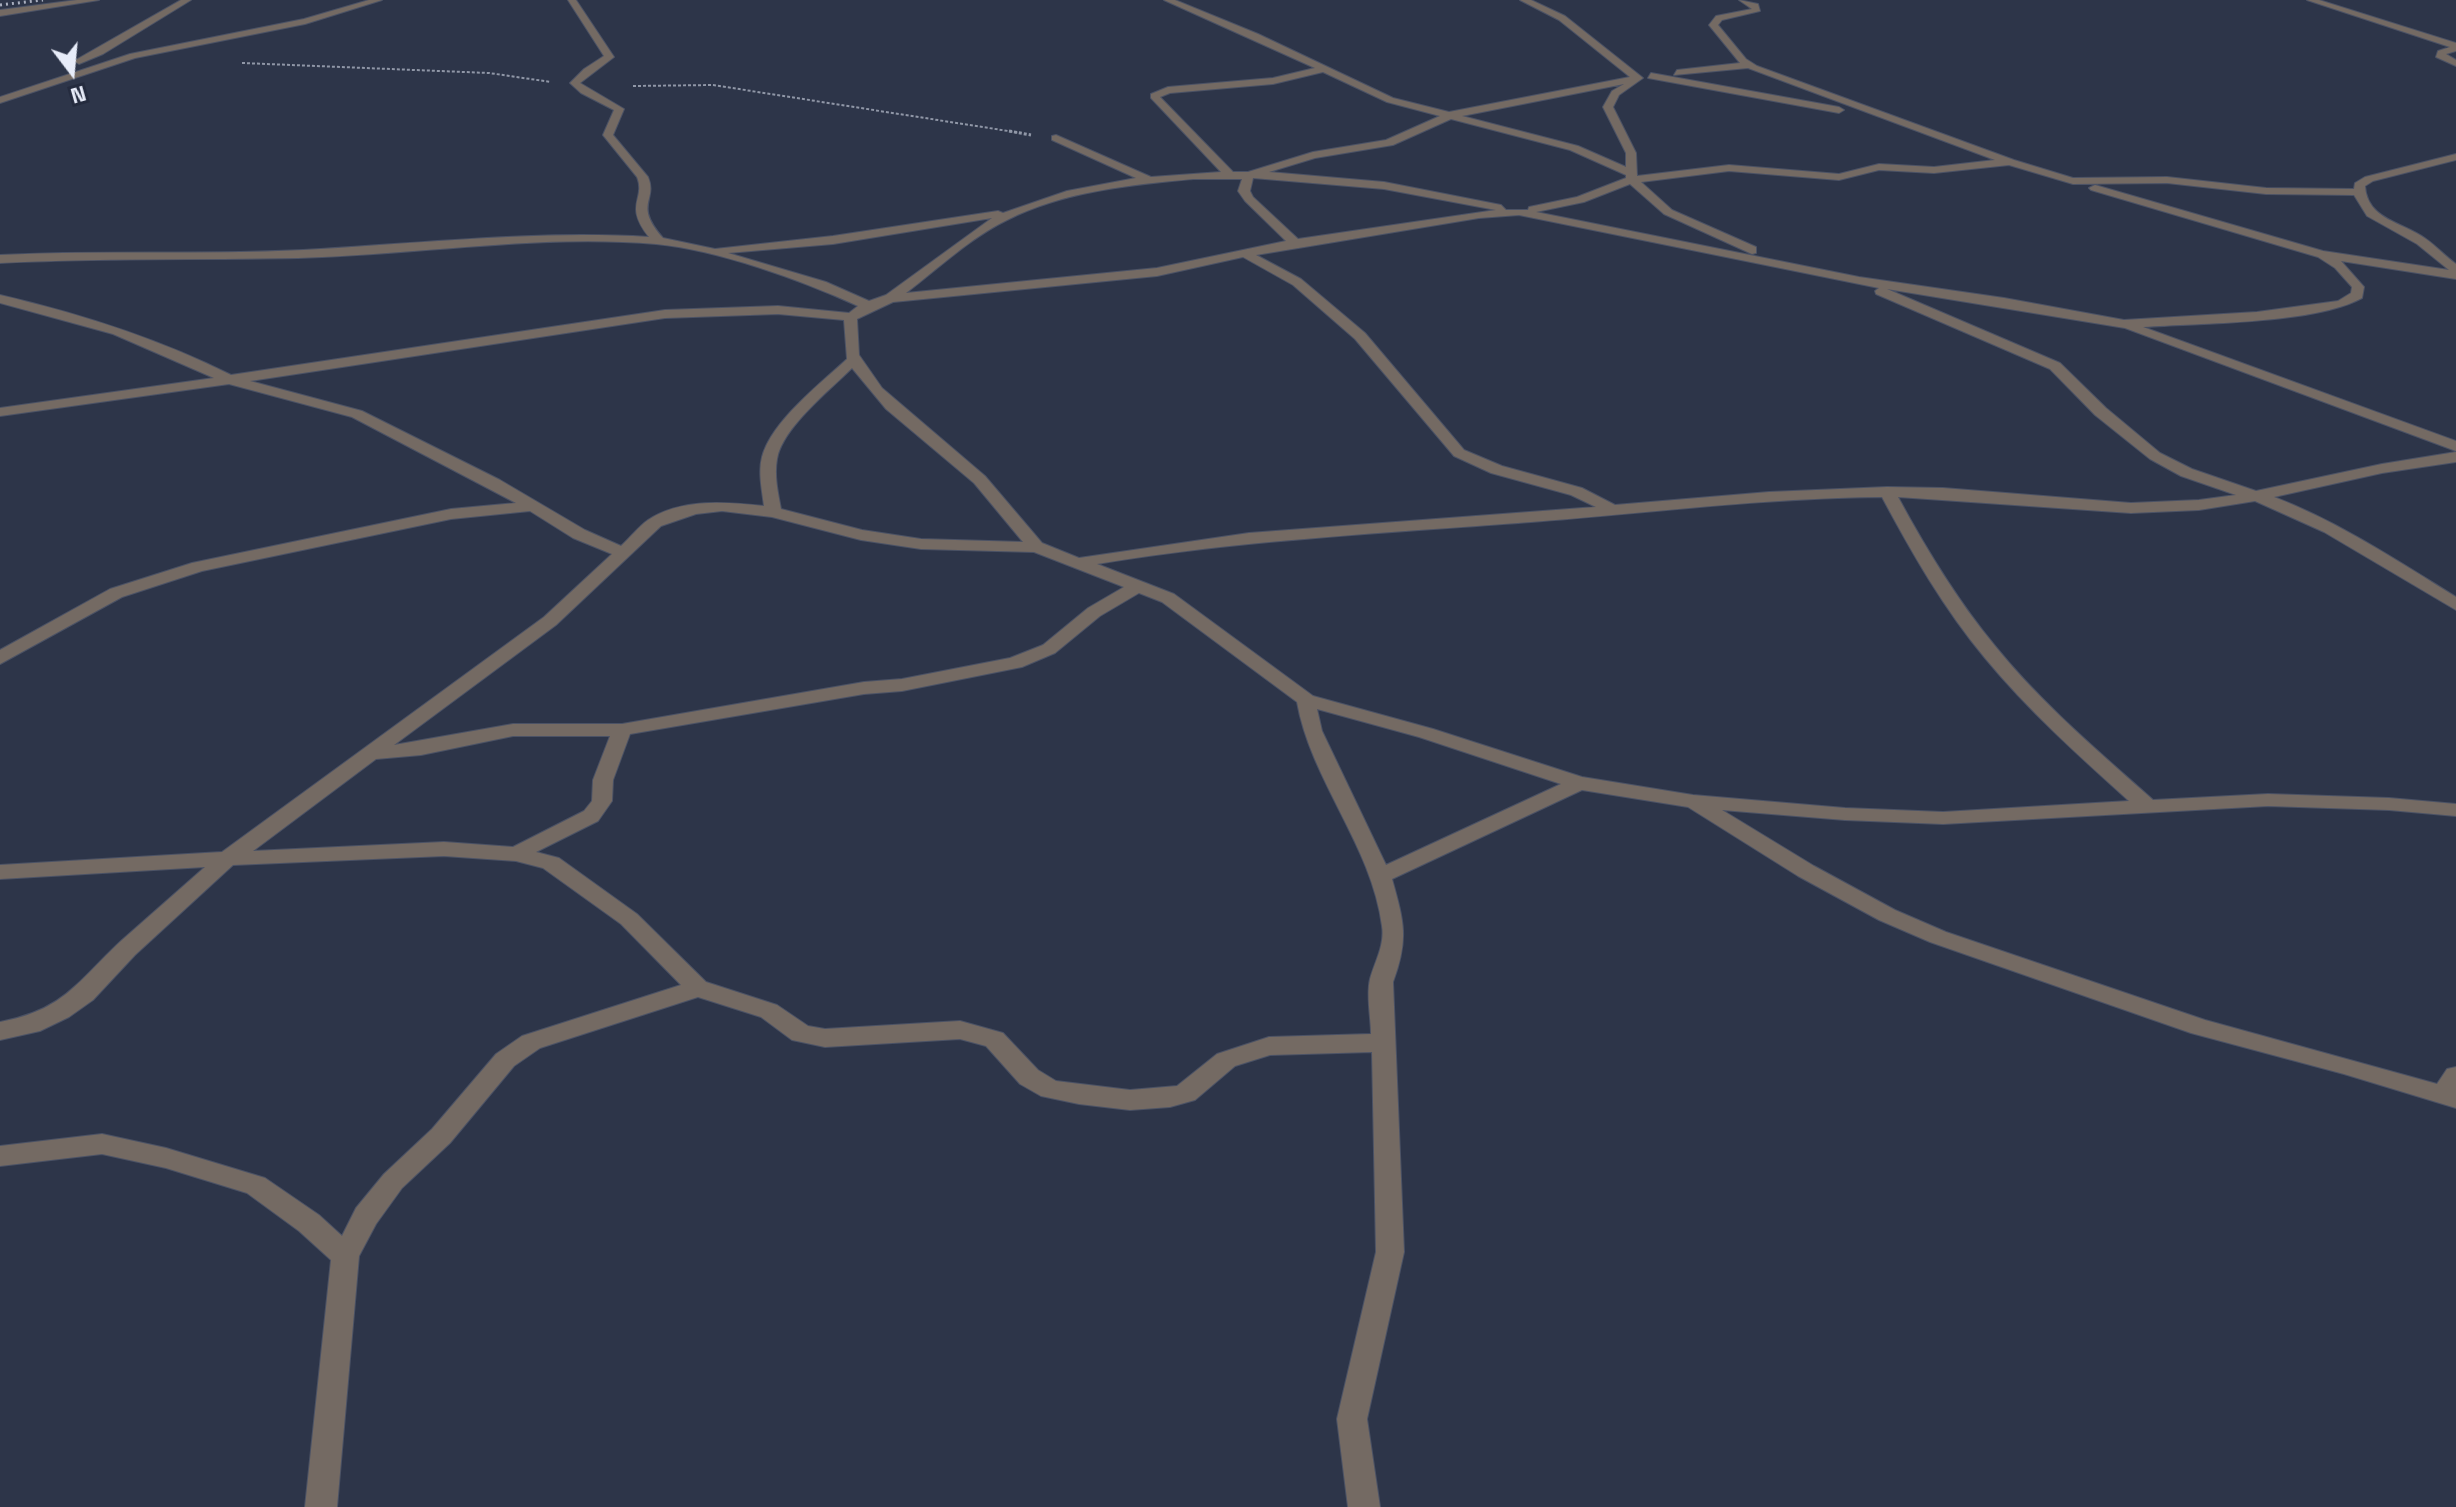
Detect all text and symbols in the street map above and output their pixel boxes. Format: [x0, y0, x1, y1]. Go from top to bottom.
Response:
north arrow [32, 32, 112, 112]
text: N [68, 80, 90, 111]

